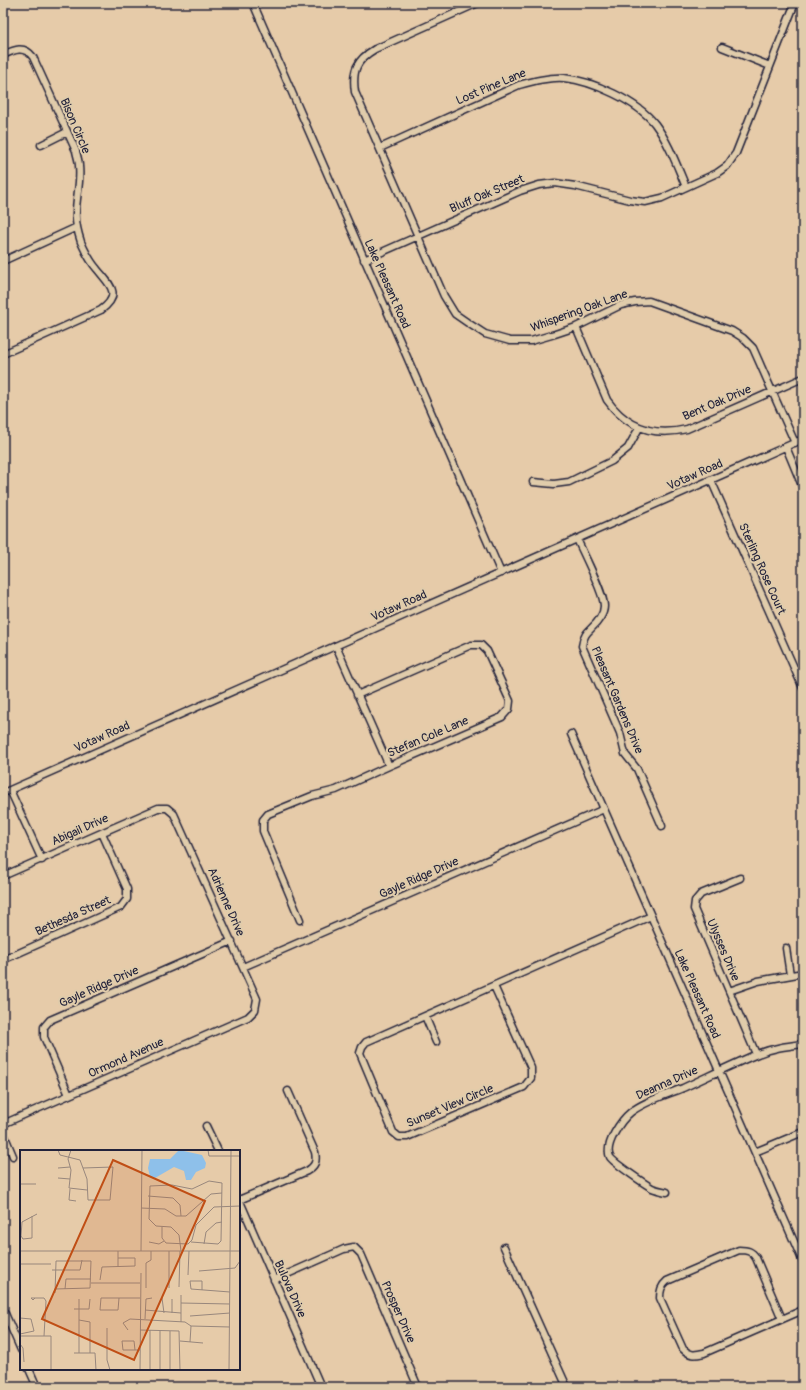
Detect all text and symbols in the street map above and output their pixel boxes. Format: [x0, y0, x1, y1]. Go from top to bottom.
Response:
street label: Lost Pine Lane [454, 65, 528, 108]
street label: Bison Circle [57, 96, 93, 156]
street label: Bluff Oak Street [447, 172, 527, 216]
street label: Lake Pleasant Road [361, 237, 414, 331]
street label: Whispering Oak Lane [528, 286, 630, 336]
street label: Bent Oak Drive [680, 382, 754, 424]
street label: Votaw Road [665, 456, 725, 494]
street label: Sterling Rose Court [735, 521, 789, 617]
street label: Votaw Road [369, 587, 429, 625]
street label: Pleasant Gardens Drive [588, 644, 646, 756]
street label: Stefan Cole Lane [385, 713, 471, 761]
street label: Votaw Road [72, 718, 132, 756]
street label: Abigail Drive [49, 811, 111, 849]
street label: Gayle Ridge Drive [377, 854, 461, 902]
street label: Adrienne Drive [204, 865, 248, 939]
street label: Bethesda Street [33, 893, 113, 939]
street label: Ulysses Drive [703, 917, 743, 983]
street label: Lake Pleasant Road [671, 947, 724, 1041]
street label: Gayle Ridge Drive [57, 963, 141, 1011]
street label: Ormond Avenue [86, 1035, 166, 1081]
street label: Deanna Drive [634, 1063, 700, 1103]
street label: Sunset View Circle [404, 1081, 496, 1131]
inset map [20, 1150, 240, 1370]
street label: Bulova Drive [271, 1258, 309, 1320]
street label: Prosper Drive [378, 1279, 418, 1345]

